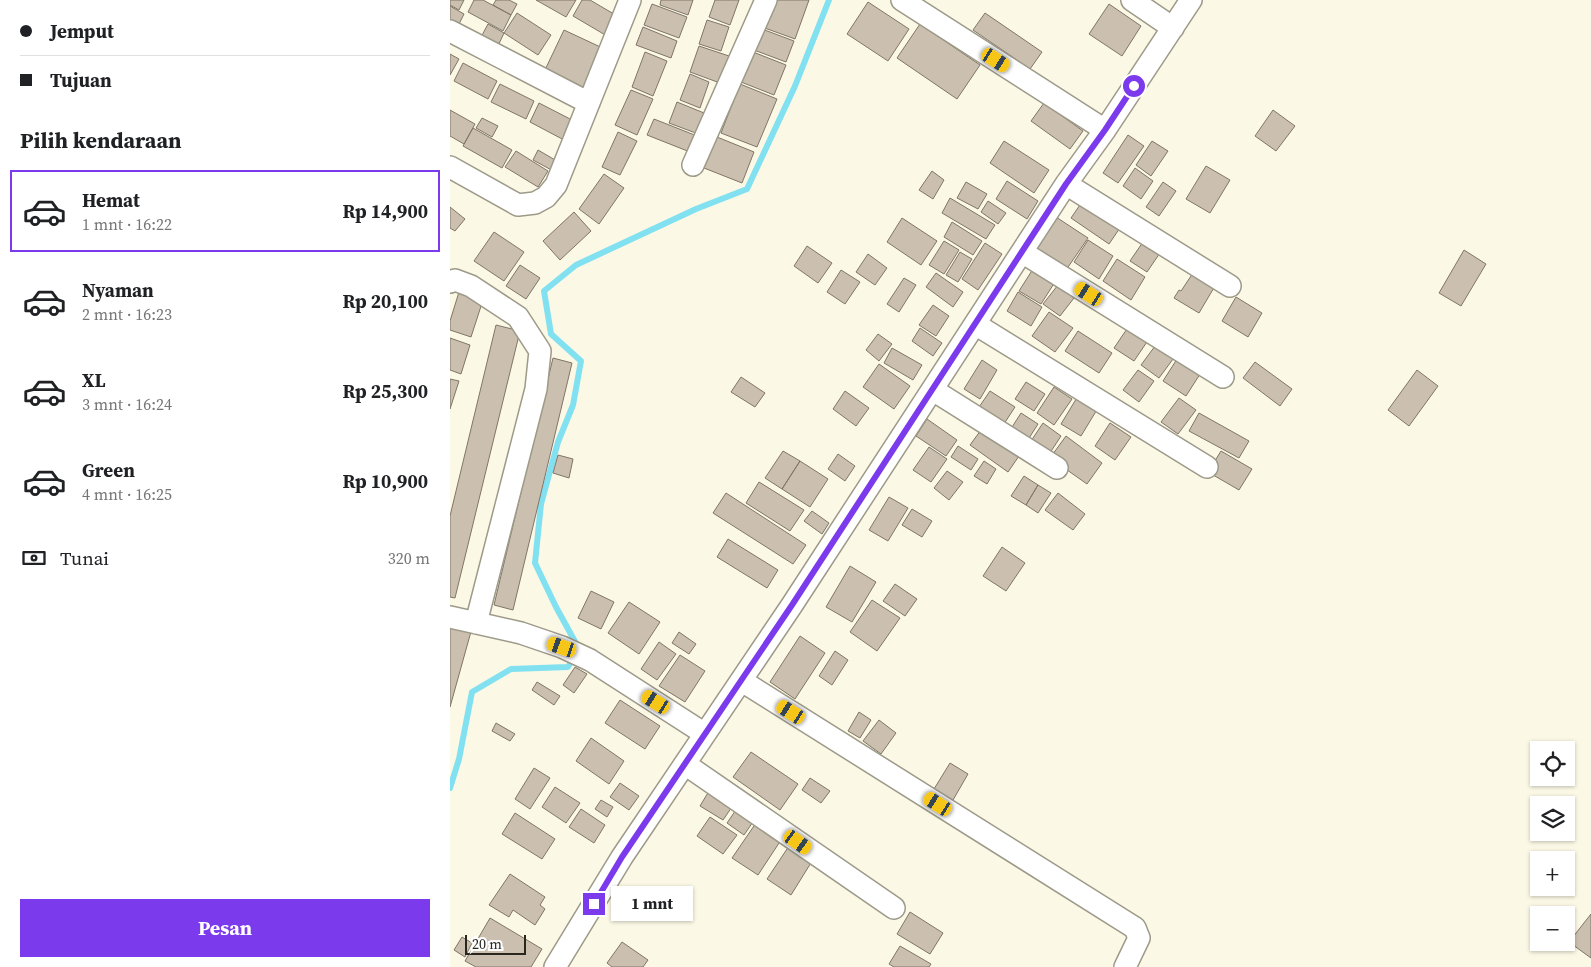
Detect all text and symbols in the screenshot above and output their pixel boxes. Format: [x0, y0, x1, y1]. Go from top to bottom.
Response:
text: Jemput [50, 18, 114, 44]
car [979, 46, 1012, 74]
text: Tujuan [50, 67, 112, 93]
route start [1123, 75, 1145, 97]
text: Pilih kendaraan [20, 125, 182, 155]
text: Hemat [82, 187, 140, 213]
icon: car [22, 189, 67, 234]
text: Rp 14,900 [342, 198, 428, 224]
text: 1 mnt · 16:22 [82, 213, 172, 235]
text: Nyaman [82, 277, 154, 303]
icon: car [22, 279, 67, 324]
car [1072, 280, 1105, 308]
text: Rp 20,100 [342, 288, 428, 314]
text: 2 mnt · 16:23 [82, 303, 172, 325]
text: XL [82, 367, 105, 393]
icon: car [22, 369, 67, 414]
text: Rp 25,300 [342, 378, 428, 404]
text: 3 mnt · 16:24 [82, 393, 172, 415]
text: Green [82, 457, 135, 483]
icon: car [22, 459, 67, 504]
text: Rp 10,900 [342, 468, 428, 494]
text: 4 mnt · 16:25 [82, 483, 172, 505]
icon: cash [20, 544, 48, 572]
text: Tunai [60, 545, 109, 571]
text: 320 m [388, 547, 430, 569]
car [545, 635, 578, 659]
car [639, 688, 672, 716]
car [774, 698, 807, 726]
map controls [1530, 741, 1575, 951]
button: locate [1530, 741, 1575, 786]
car [921, 790, 954, 818]
button: layers [1530, 796, 1575, 841]
car [781, 827, 814, 857]
button: + [1530, 851, 1575, 896]
callout: 1 mnt [612, 886, 694, 922]
text: 1 mnt [631, 892, 673, 914]
route end [583, 893, 605, 915]
button: Pesan [20, 899, 430, 957]
button: − [1530, 906, 1575, 951]
scale bar [465, 932, 526, 955]
text: 20 m [472, 934, 502, 954]

